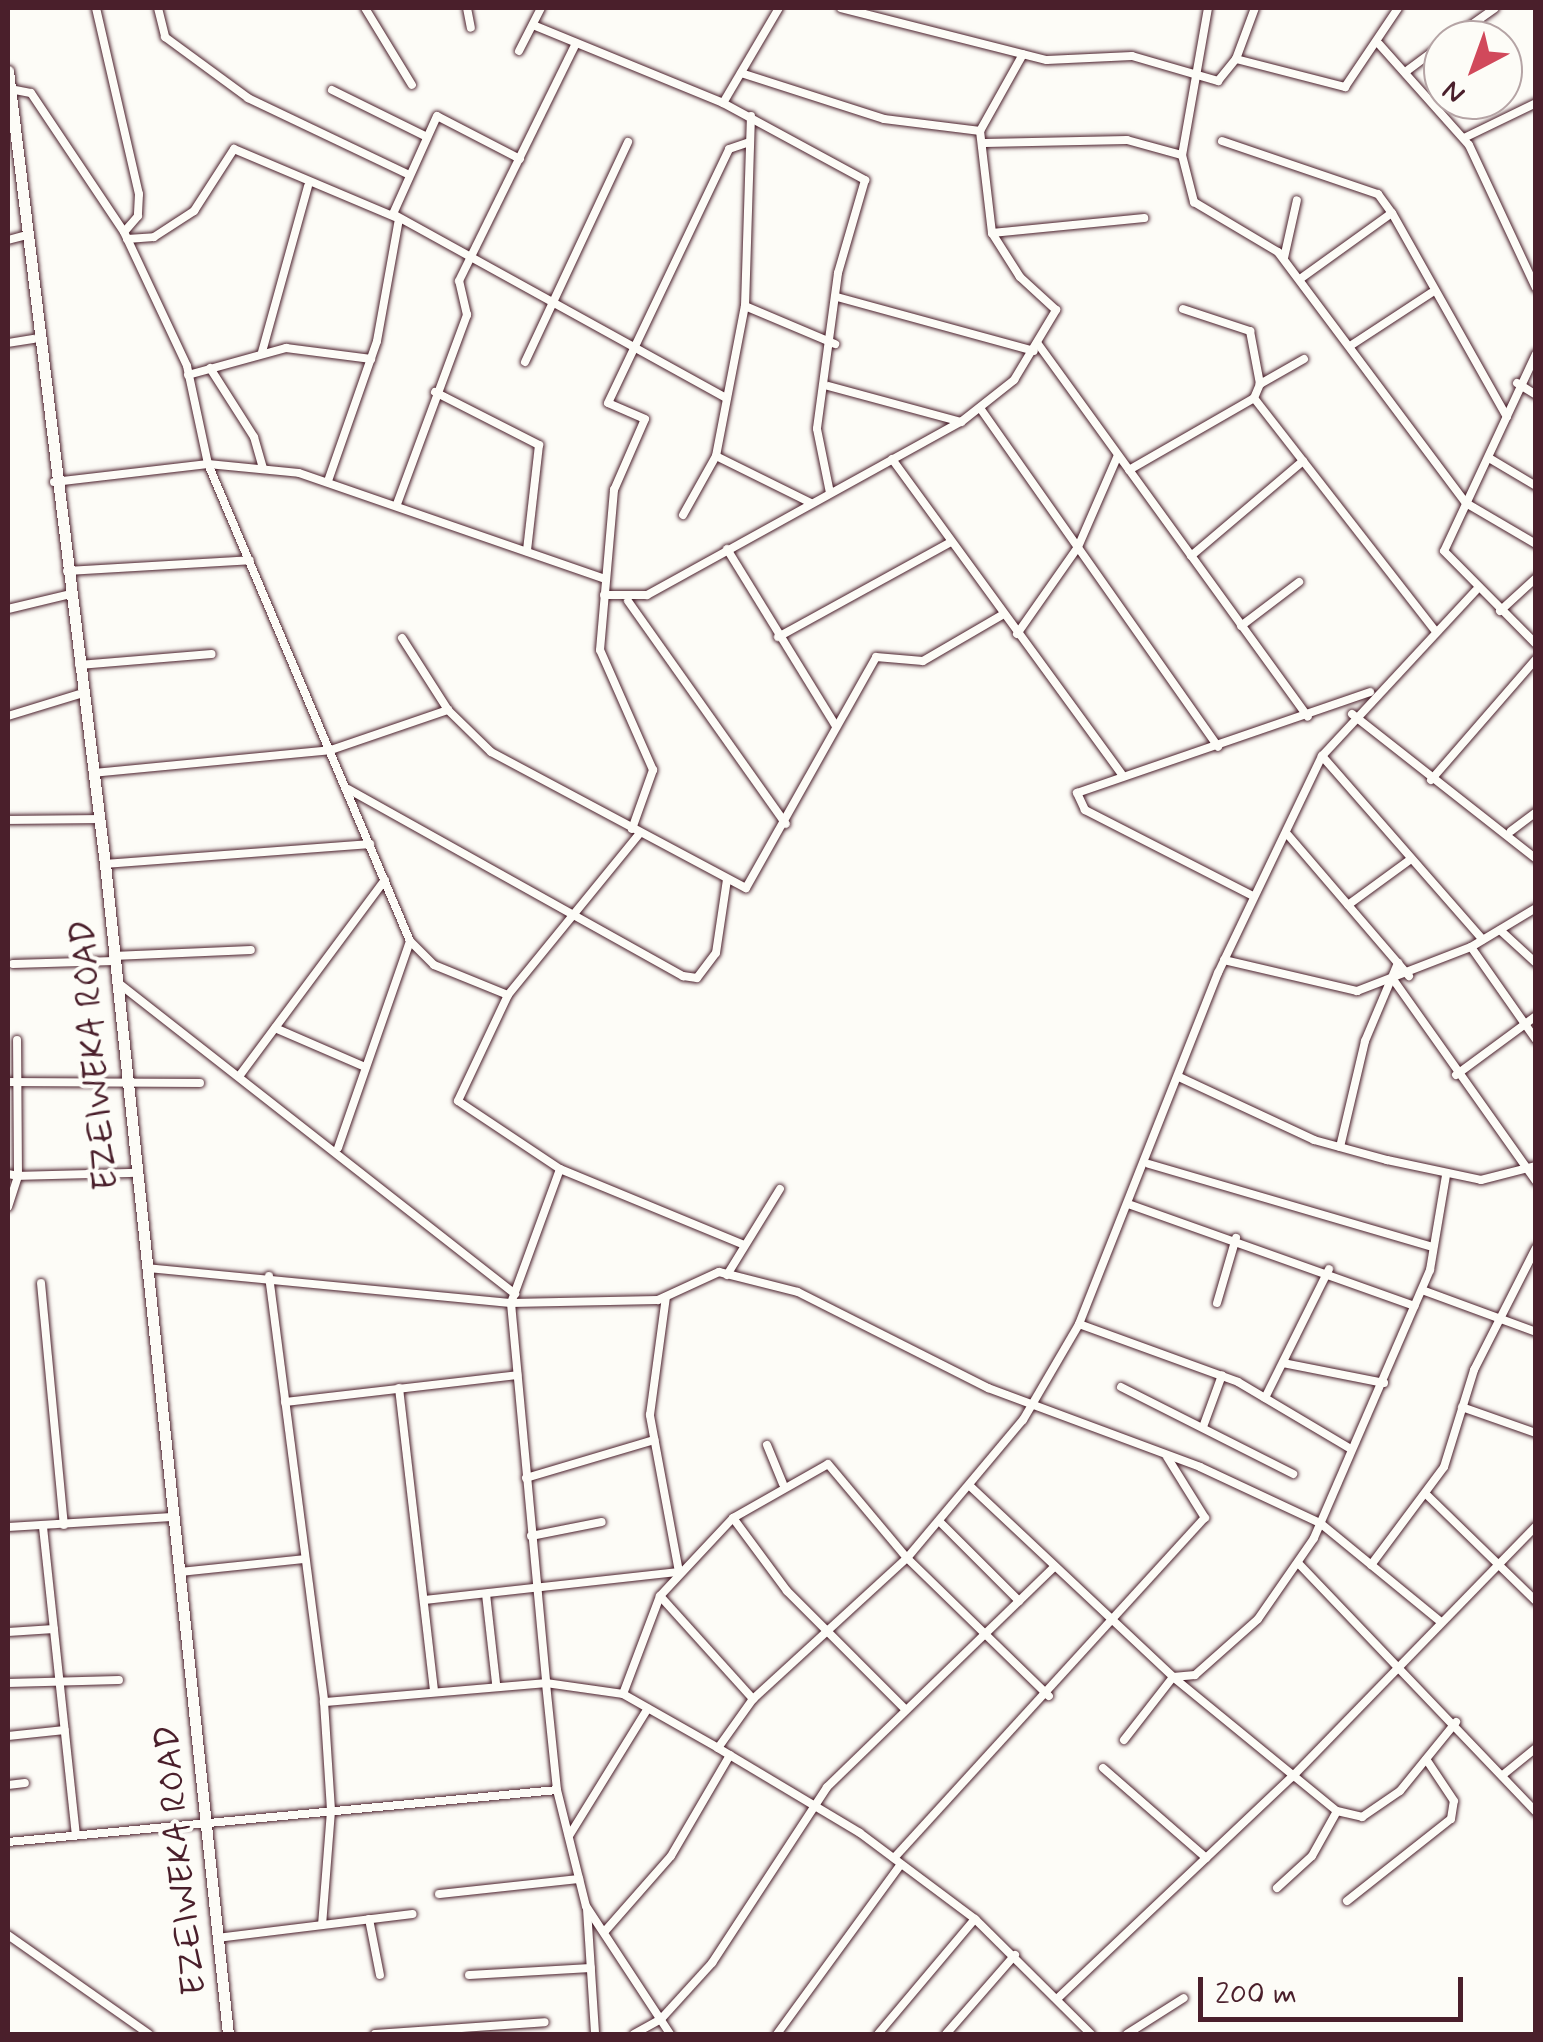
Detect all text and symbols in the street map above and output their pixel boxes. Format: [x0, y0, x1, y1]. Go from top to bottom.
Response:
north arrow [1423, 20, 1523, 120]
text: N [1435, 71, 1473, 112]
street label: EZEIWEKA ROAD [62, 917, 128, 1193]
street label: EZEIWEKA ROAD [146, 1722, 216, 1998]
scale bar [1203, 1957, 1468, 2019]
text: 200 m [1215, 1975, 1297, 2014]

